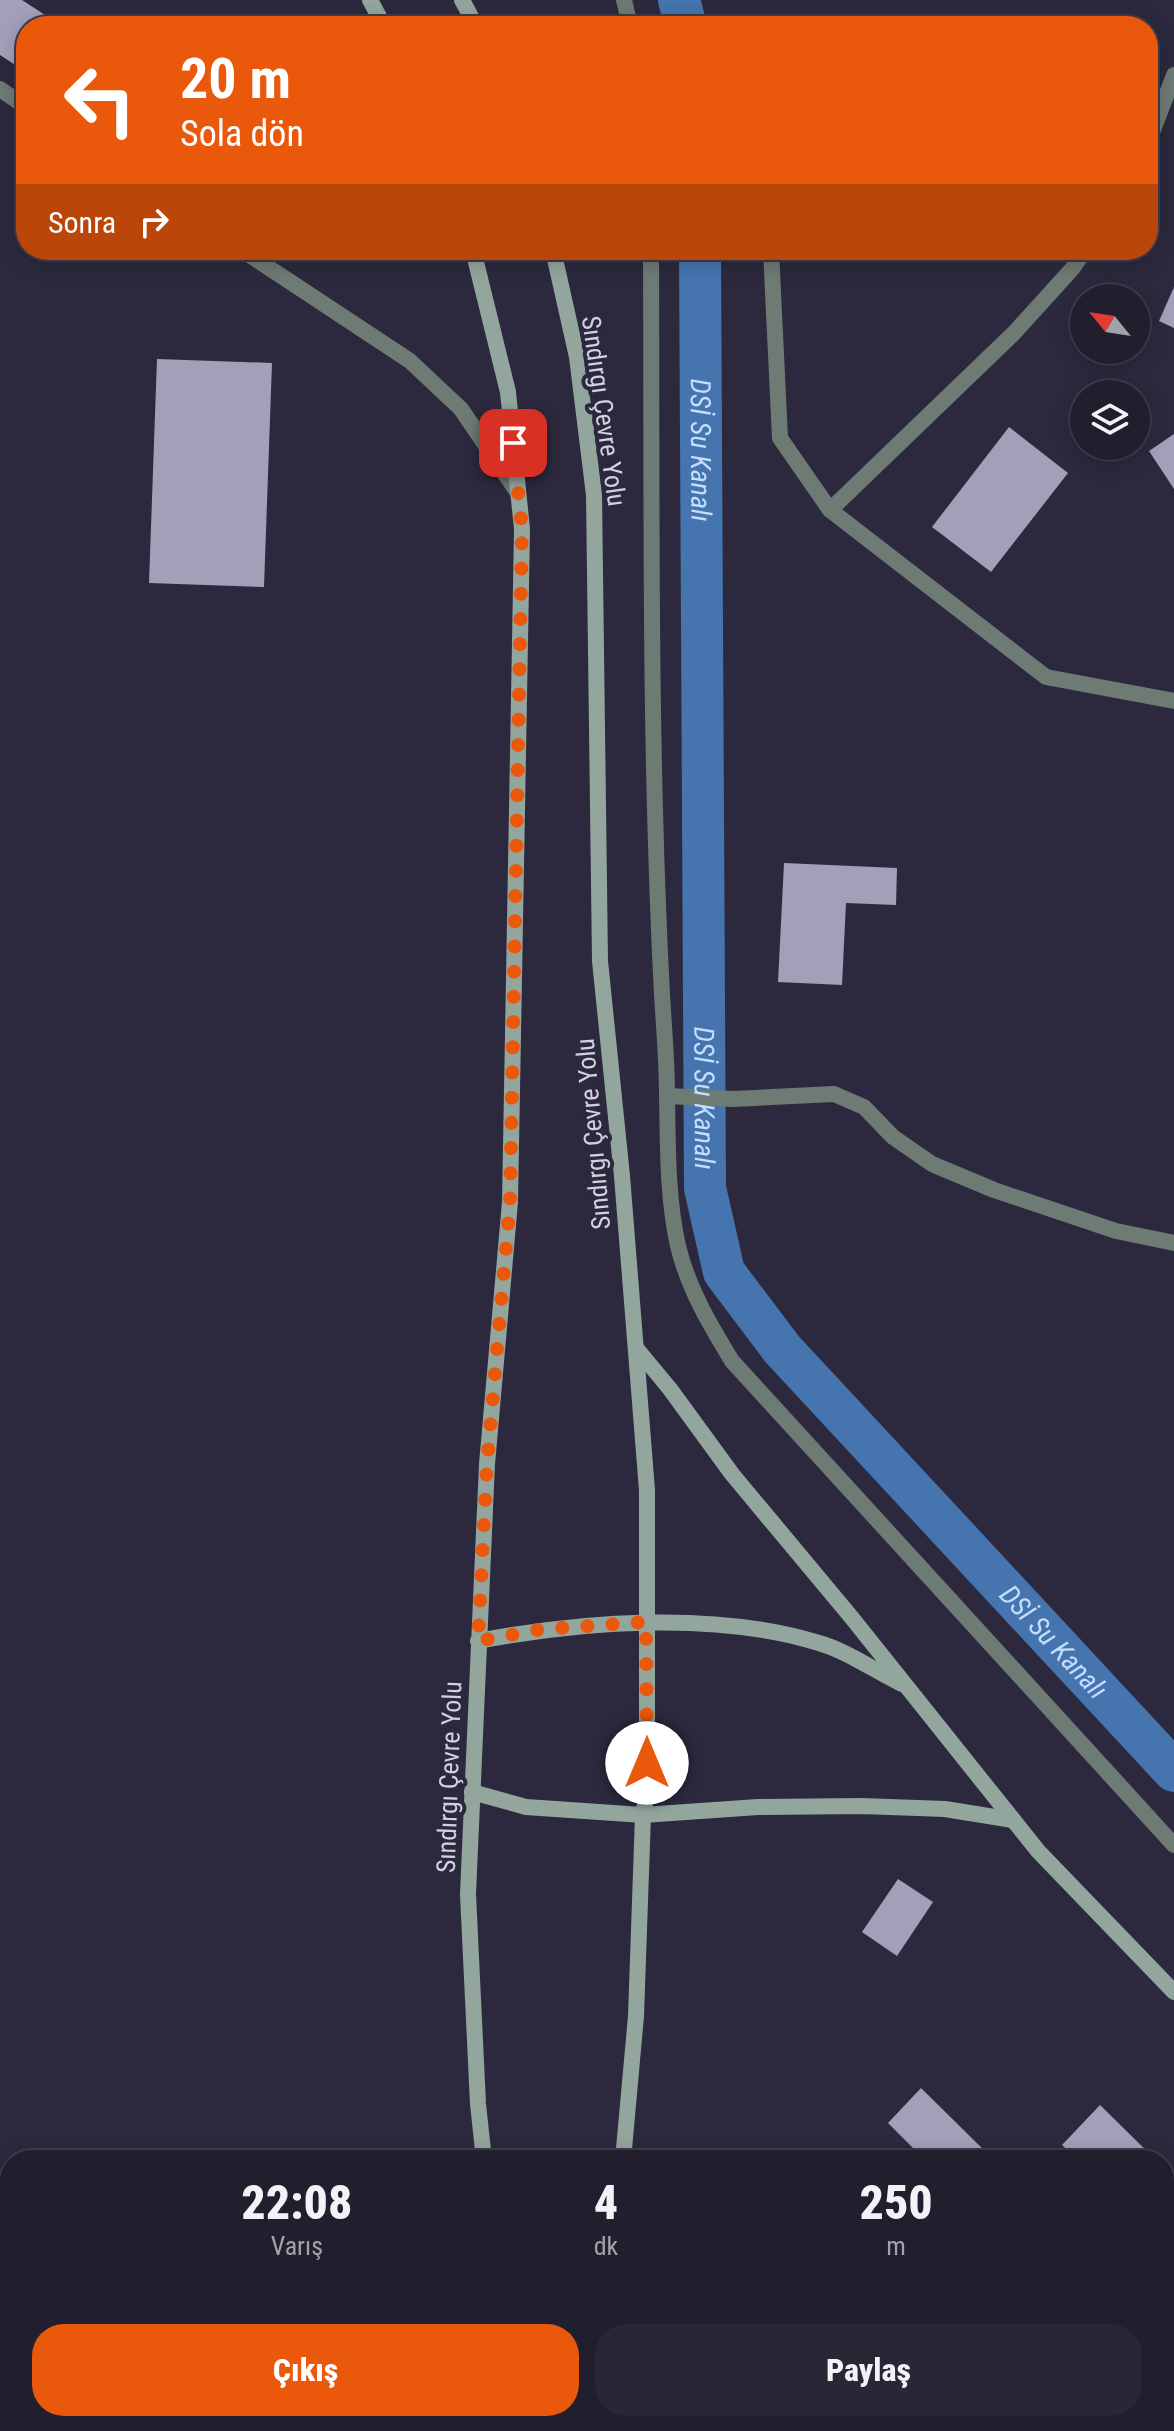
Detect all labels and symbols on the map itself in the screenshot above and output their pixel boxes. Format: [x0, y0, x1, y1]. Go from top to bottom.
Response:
north arrow [1070, 284, 1150, 364]
street label: Sındırgı Çevre Yolu [576, 314, 632, 508]
water label: DSİ Su Kanalı [684, 378, 718, 522]
pin [479, 409, 547, 477]
water label: DSİ Su Kanalı [688, 1026, 721, 1170]
street label: Sındırgı Çevre Yolu [570, 1037, 616, 1231]
water label: DSİ Su Kanalı [993, 1578, 1115, 1705]
street label: Sındırgı Çevre Yolu [431, 1681, 467, 1873]
position arrow [605, 1721, 689, 1805]

